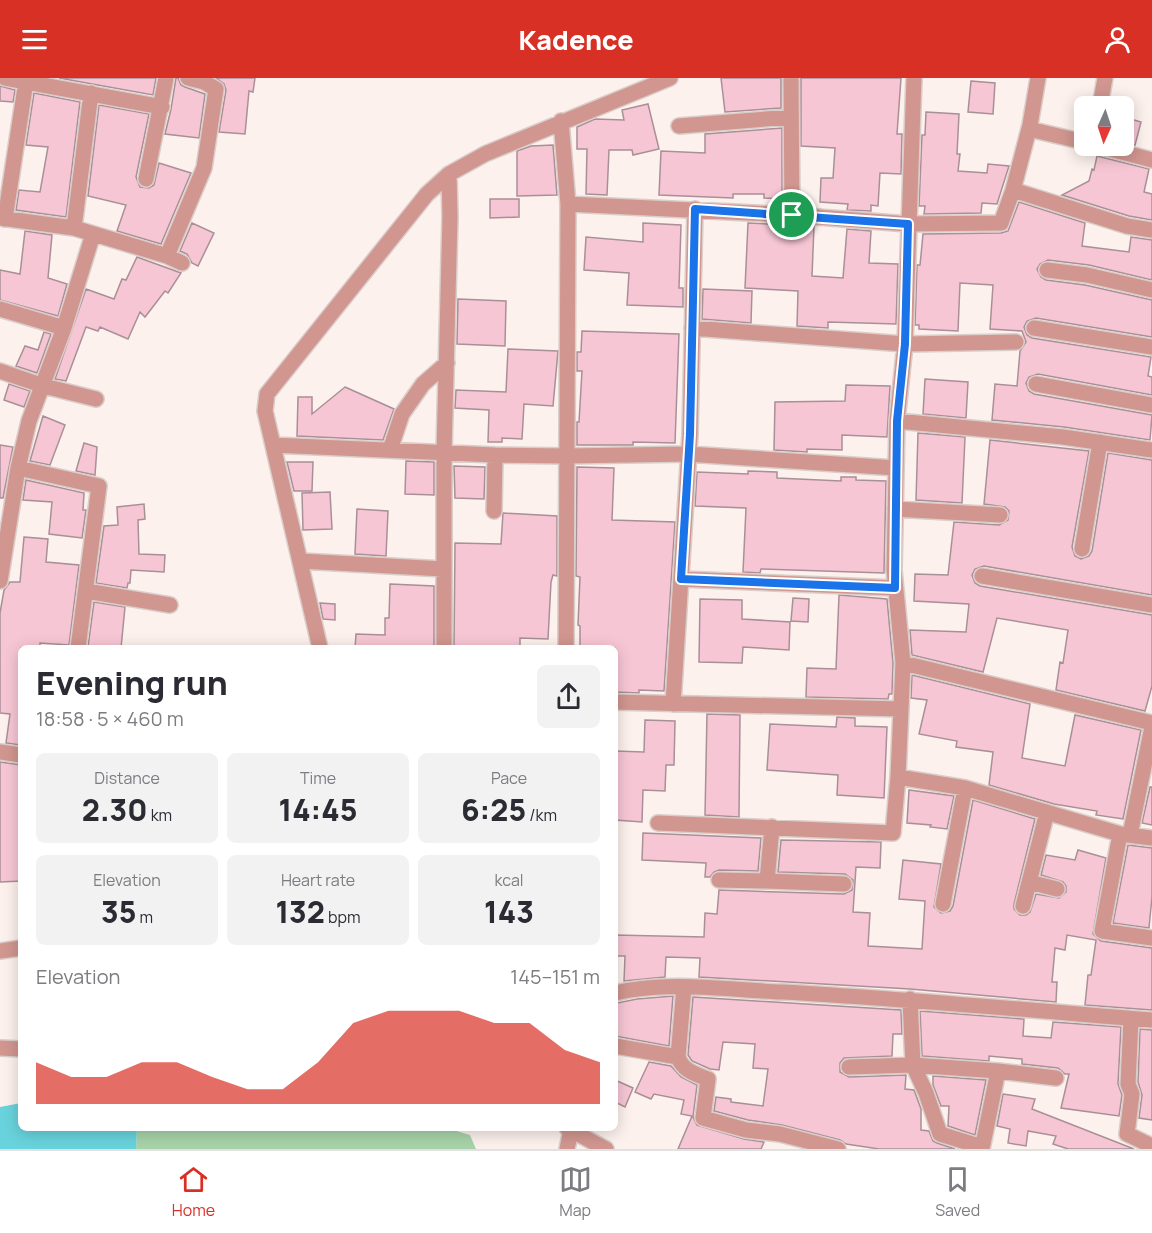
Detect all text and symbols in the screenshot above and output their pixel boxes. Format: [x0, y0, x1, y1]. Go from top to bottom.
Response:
text: Kadence [518, 21, 634, 58]
icon: menu [18, 23, 51, 56]
icon: person [1101, 23, 1134, 56]
north arrow [1074, 96, 1134, 156]
map controls [1074, 96, 1134, 156]
pin [766, 189, 817, 240]
icon: arrive [775, 198, 808, 231]
text: Evening run [36, 660, 228, 705]
button: share [537, 665, 600, 728]
text: 18:58 · 5 × 460 m [36, 705, 184, 732]
text: Distance [94, 767, 160, 789]
text: Time [300, 767, 336, 789]
text: Pace [491, 767, 527, 789]
text: 2.30 [82, 789, 147, 830]
text: 14:45 [279, 789, 357, 830]
text: 6:25 [461, 789, 526, 830]
text: km [147, 804, 172, 826]
text: /km [526, 804, 557, 826]
text: Elevation [93, 869, 161, 891]
text: Heart rate [281, 869, 355, 891]
text: kcal [494, 869, 524, 891]
text: 35 [101, 891, 136, 932]
text: 132 [275, 891, 325, 932]
text: 143 [484, 891, 534, 932]
text: m [136, 906, 153, 928]
text: bpm [325, 906, 361, 928]
text: Elevation [36, 963, 120, 990]
text: 145–151 m [510, 963, 600, 990]
tab: Home [172, 1163, 215, 1221]
tab: Map [559, 1163, 592, 1221]
tab: Saved [935, 1163, 980, 1221]

